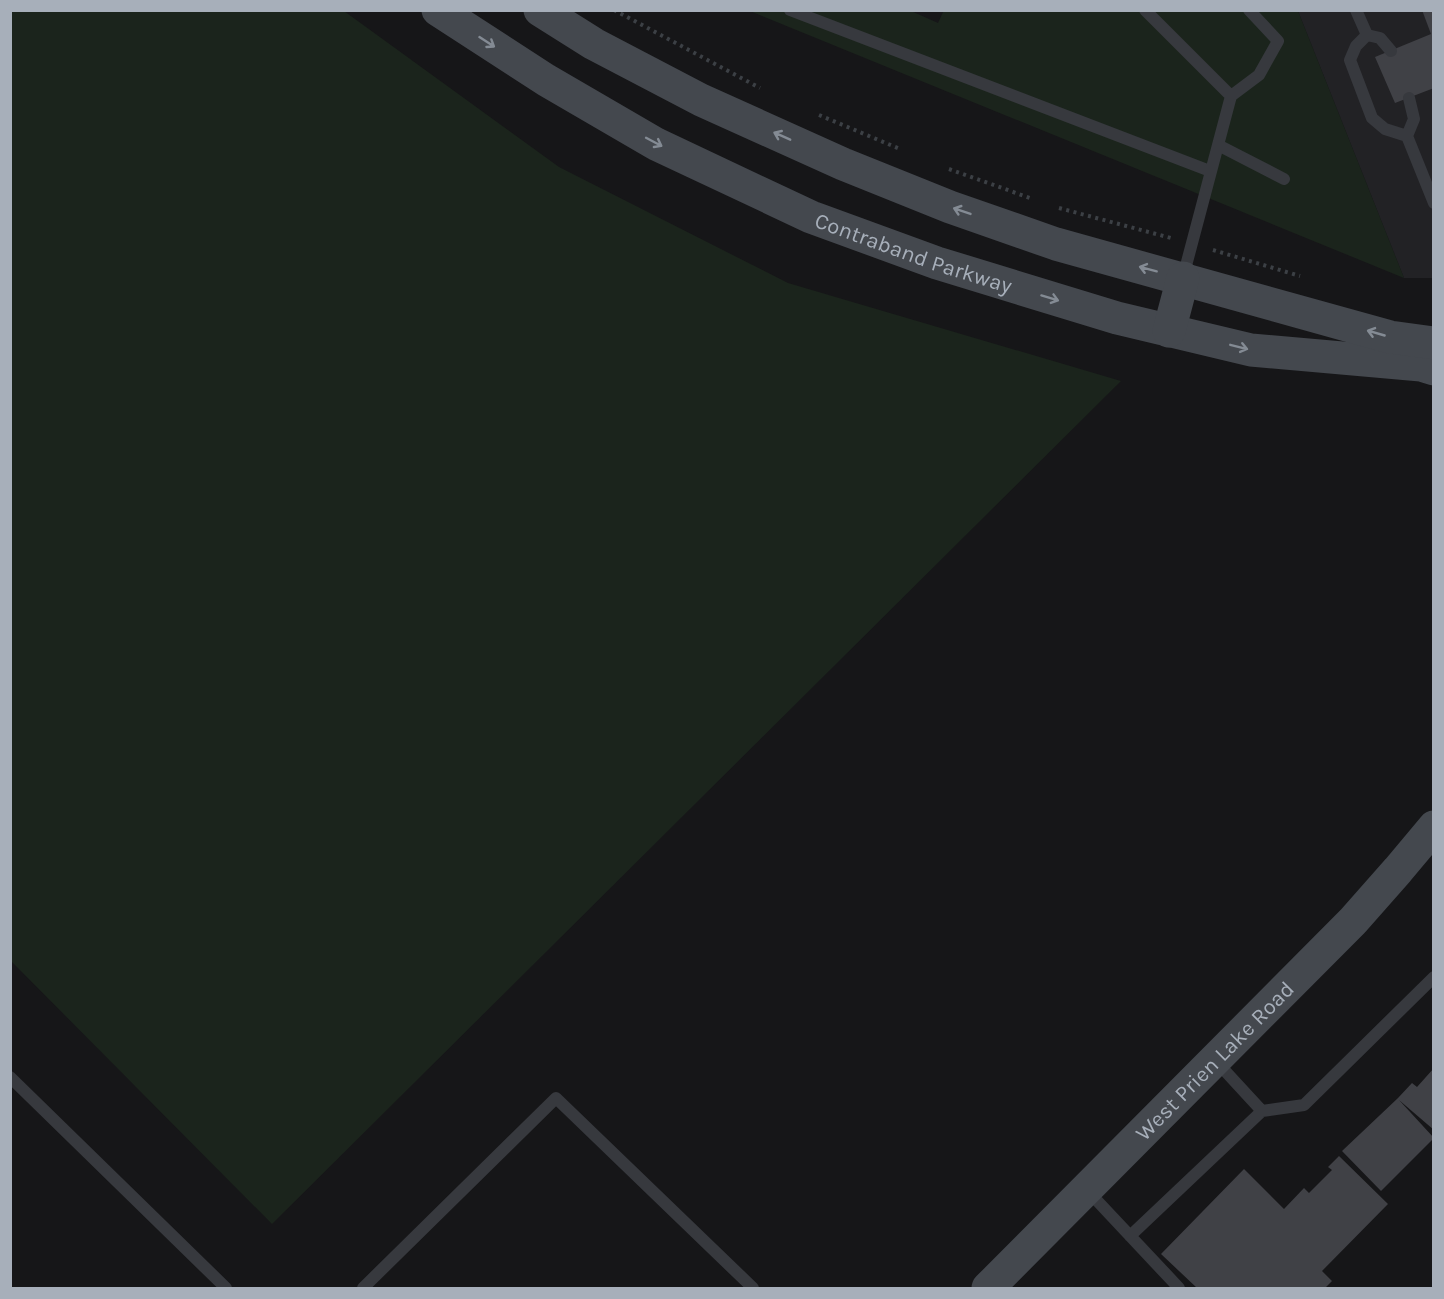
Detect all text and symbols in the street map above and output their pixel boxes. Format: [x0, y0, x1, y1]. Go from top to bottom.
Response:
one-way arrow [478, 36, 495, 48]
one-way arrow [773, 130, 791, 142]
one-way arrow [645, 137, 663, 148]
one-way arrow [953, 205, 972, 216]
street label: Contraband Parkway [811, 208, 1015, 299]
one-way arrow [1139, 263, 1158, 274]
one-way arrow [1040, 293, 1059, 304]
one-way arrow [1367, 327, 1386, 338]
one-way arrow [1229, 342, 1248, 354]
street label: West Prien Lake Road [1130, 976, 1300, 1146]

